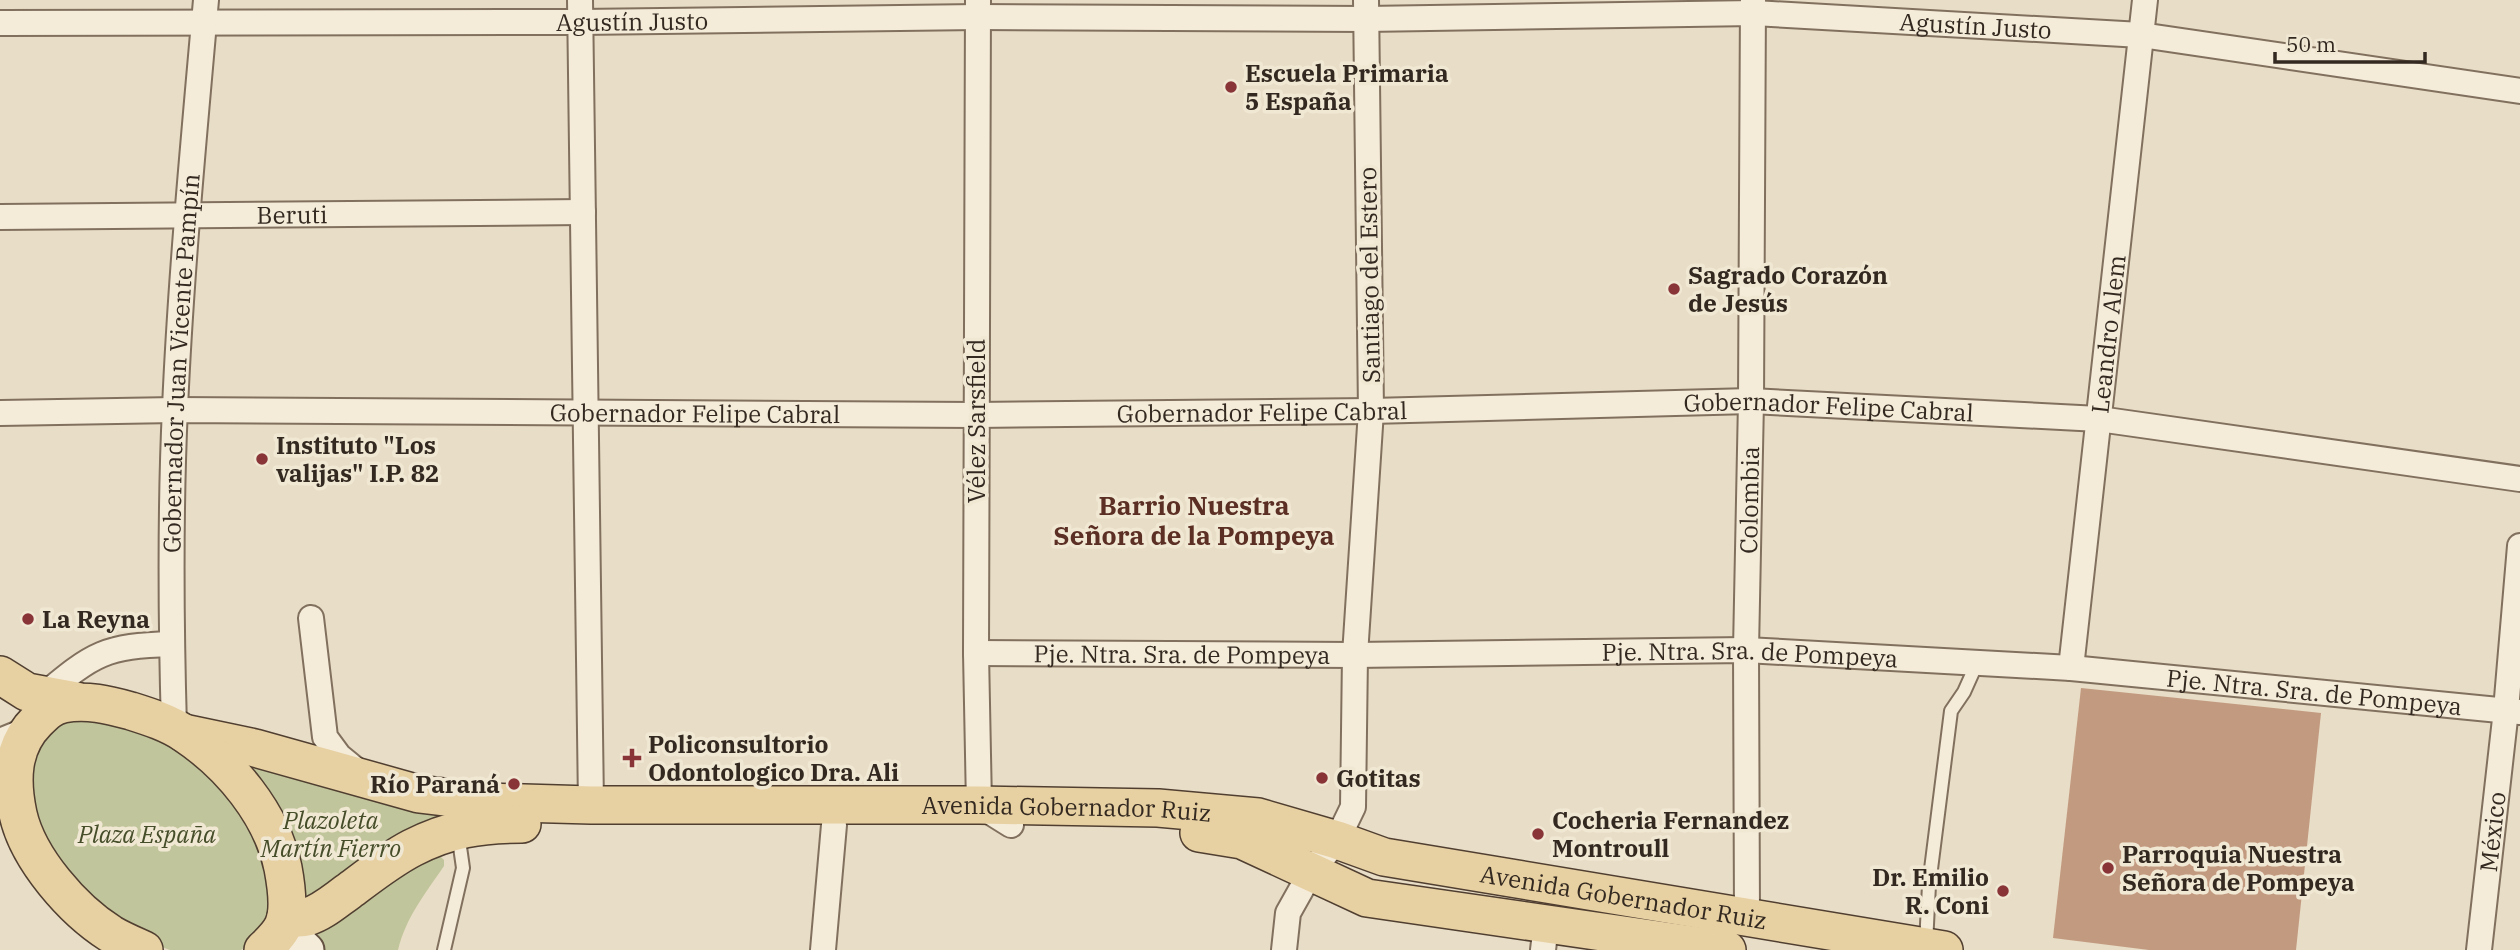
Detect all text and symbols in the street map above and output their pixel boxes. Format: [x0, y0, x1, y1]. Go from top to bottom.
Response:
street label: Agustín Justo [556, 4, 708, 38]
street label: Agustín Justo [1899, 5, 2052, 46]
scale bar [2275, 21, 2426, 65]
text: 50 m [2286, 30, 2336, 58]
place label: Escuela Primaria 5 España [1245, 57, 1449, 117]
marker: Escuela Primaria 5 España [1223, 79, 1239, 95]
street label: Santiago del Estero [1351, 167, 1387, 383]
street label: Gobernador Juan Vicente Pampín [156, 172, 207, 553]
street label: Beruti [256, 198, 328, 231]
street label: Leandro Alem [2083, 253, 2133, 415]
place label: Sagrado Corazón de Jesús [1688, 259, 1888, 319]
marker: Sagrado Corazón de Jesús [1666, 281, 1682, 297]
street label: Vélez Sarsfield [960, 339, 992, 503]
street label: Gobernador Felipe Cabral [1683, 385, 1975, 428]
street label: Gobernador Felipe Cabral [1117, 394, 1408, 430]
street label: Gobernador Felipe Cabral [550, 396, 840, 430]
place label: Instituto "Los valijas" I.P. 82 [276, 429, 440, 489]
street label: Colombia [1732, 446, 1766, 554]
marker: Instituto "Los valijas" I.P. 82 [254, 451, 270, 467]
district label: Barrio Nuestra Señora de la Pompeya [1053, 488, 1335, 552]
place label: La Reyna [42, 603, 150, 635]
marker: La Reyna [20, 611, 36, 627]
street label: Pje. Ntra. Sra. de Pompeya [1601, 634, 1899, 674]
street label: Pje. Ntra. Sra. de Pompeya [1033, 637, 1331, 671]
street label: Pje. Ntra. Sra. de Pompeya [2165, 661, 2464, 722]
place label: Policonsultorio Odontologico Dra. Ali [648, 728, 899, 788]
marker: Policonsultorio Odontologico Dra. Ali [622, 748, 642, 768]
place label: Gotitas [1336, 762, 1421, 794]
place label: Río Paraná [370, 768, 500, 800]
marker: Gotitas [1314, 770, 1330, 786]
marker: Río Paraná [506, 776, 522, 792]
street label: Avenida Gobernador Ruiz [922, 789, 1213, 829]
street label: México [2472, 790, 2513, 873]
park label: Plazoleta Martín Fierro [260, 804, 401, 864]
place label: Cocheria Fernandez Montroull [1552, 804, 1789, 864]
park label: Plaza España [77, 818, 216, 850]
marker: Cocheria Fernandez Montroull [1530, 826, 1546, 842]
place label: Parroquia Nuestra Señora de Pompeya [2122, 838, 2355, 898]
street label: Avenida Gobernador Ruiz [1478, 857, 1769, 936]
marker: Parroquia Nuestra Señora de Pompeya [2100, 860, 2116, 876]
place label: Dr. Emilio R. Coni [1872, 861, 1989, 921]
marker: Dr. Emilio R. Coni [1995, 883, 2011, 899]

